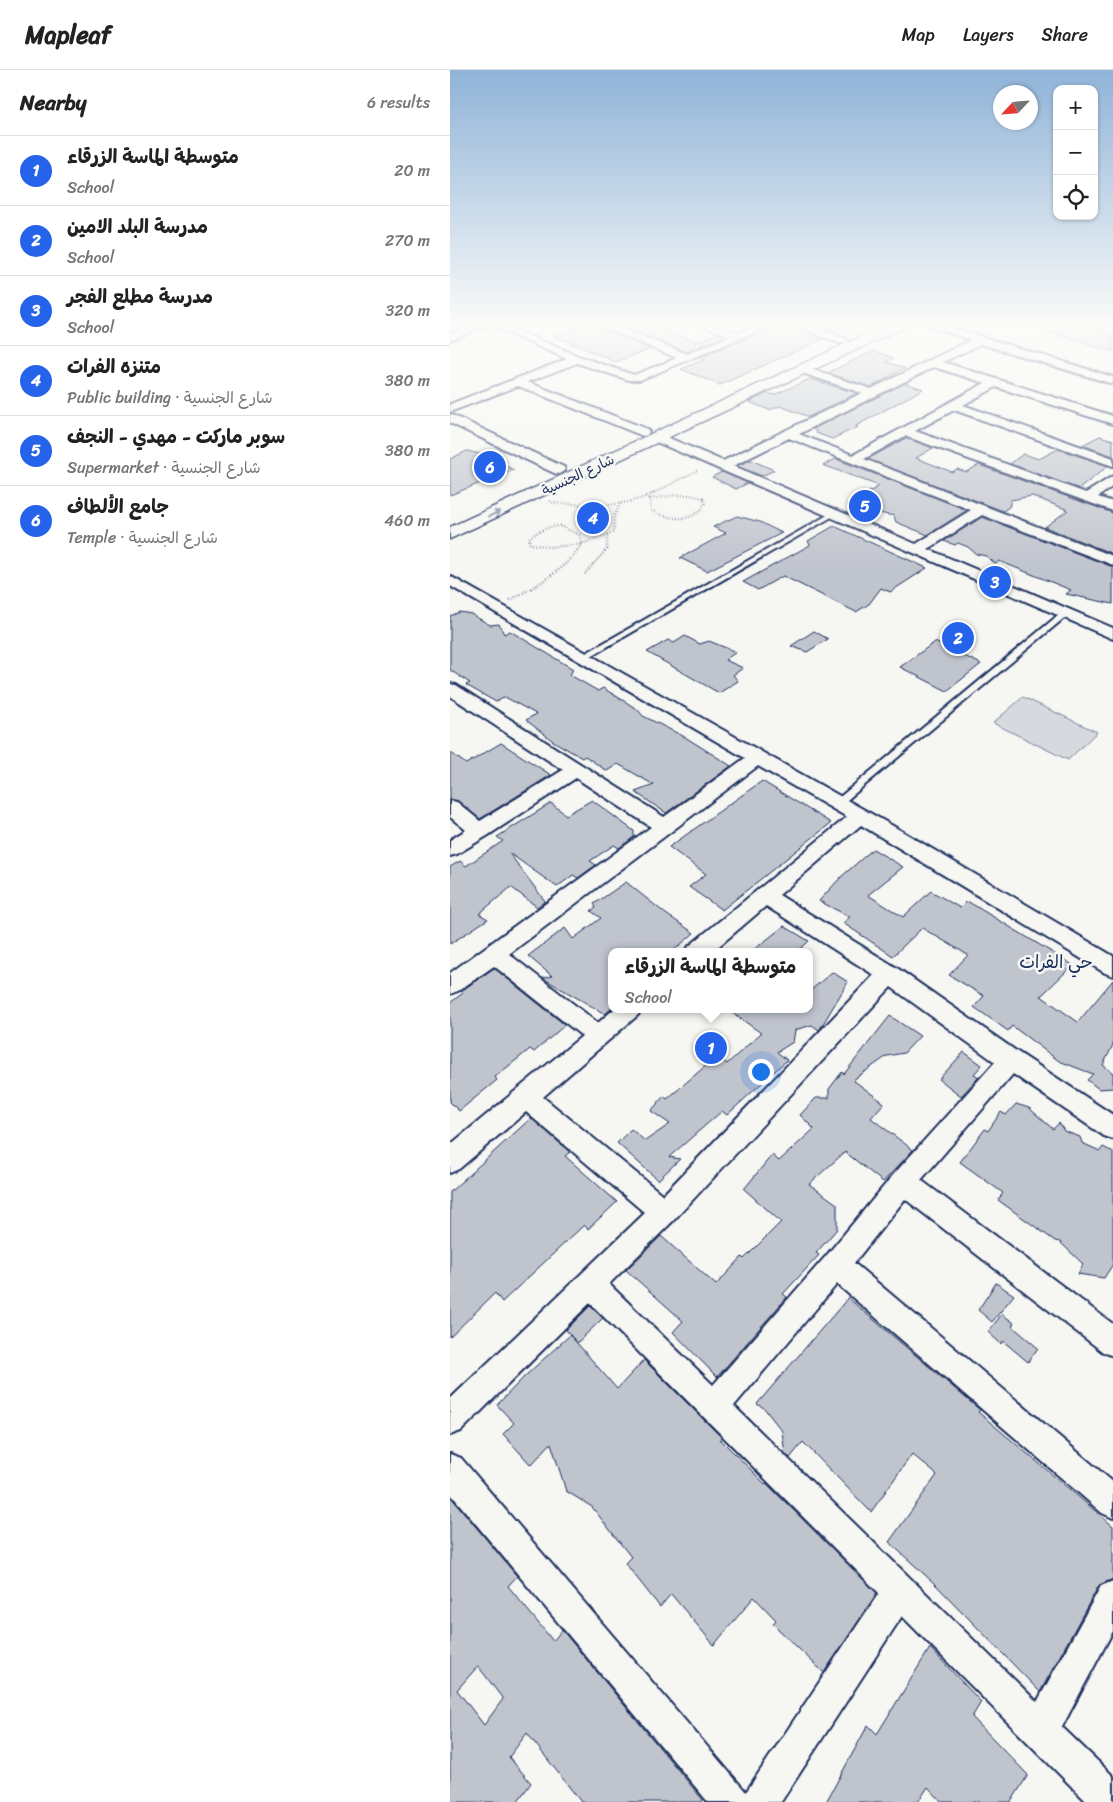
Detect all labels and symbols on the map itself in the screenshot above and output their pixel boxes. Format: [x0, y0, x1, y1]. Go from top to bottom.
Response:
north arrow [993, 85, 1038, 130]
street label: شارع الجنسية [537, 447, 619, 503]
pin: 6 [474, 448, 506, 486]
pin: 5 [849, 487, 881, 525]
pin: 4 [577, 499, 609, 537]
one-way arrow [487, 509, 501, 517]
pin: 3 [979, 563, 1011, 601]
pin: 2 [942, 619, 974, 657]
district label: حي الفرات [1019, 946, 1093, 978]
pin: 1 [695, 1029, 727, 1067]
your location [748, 1059, 774, 1085]

